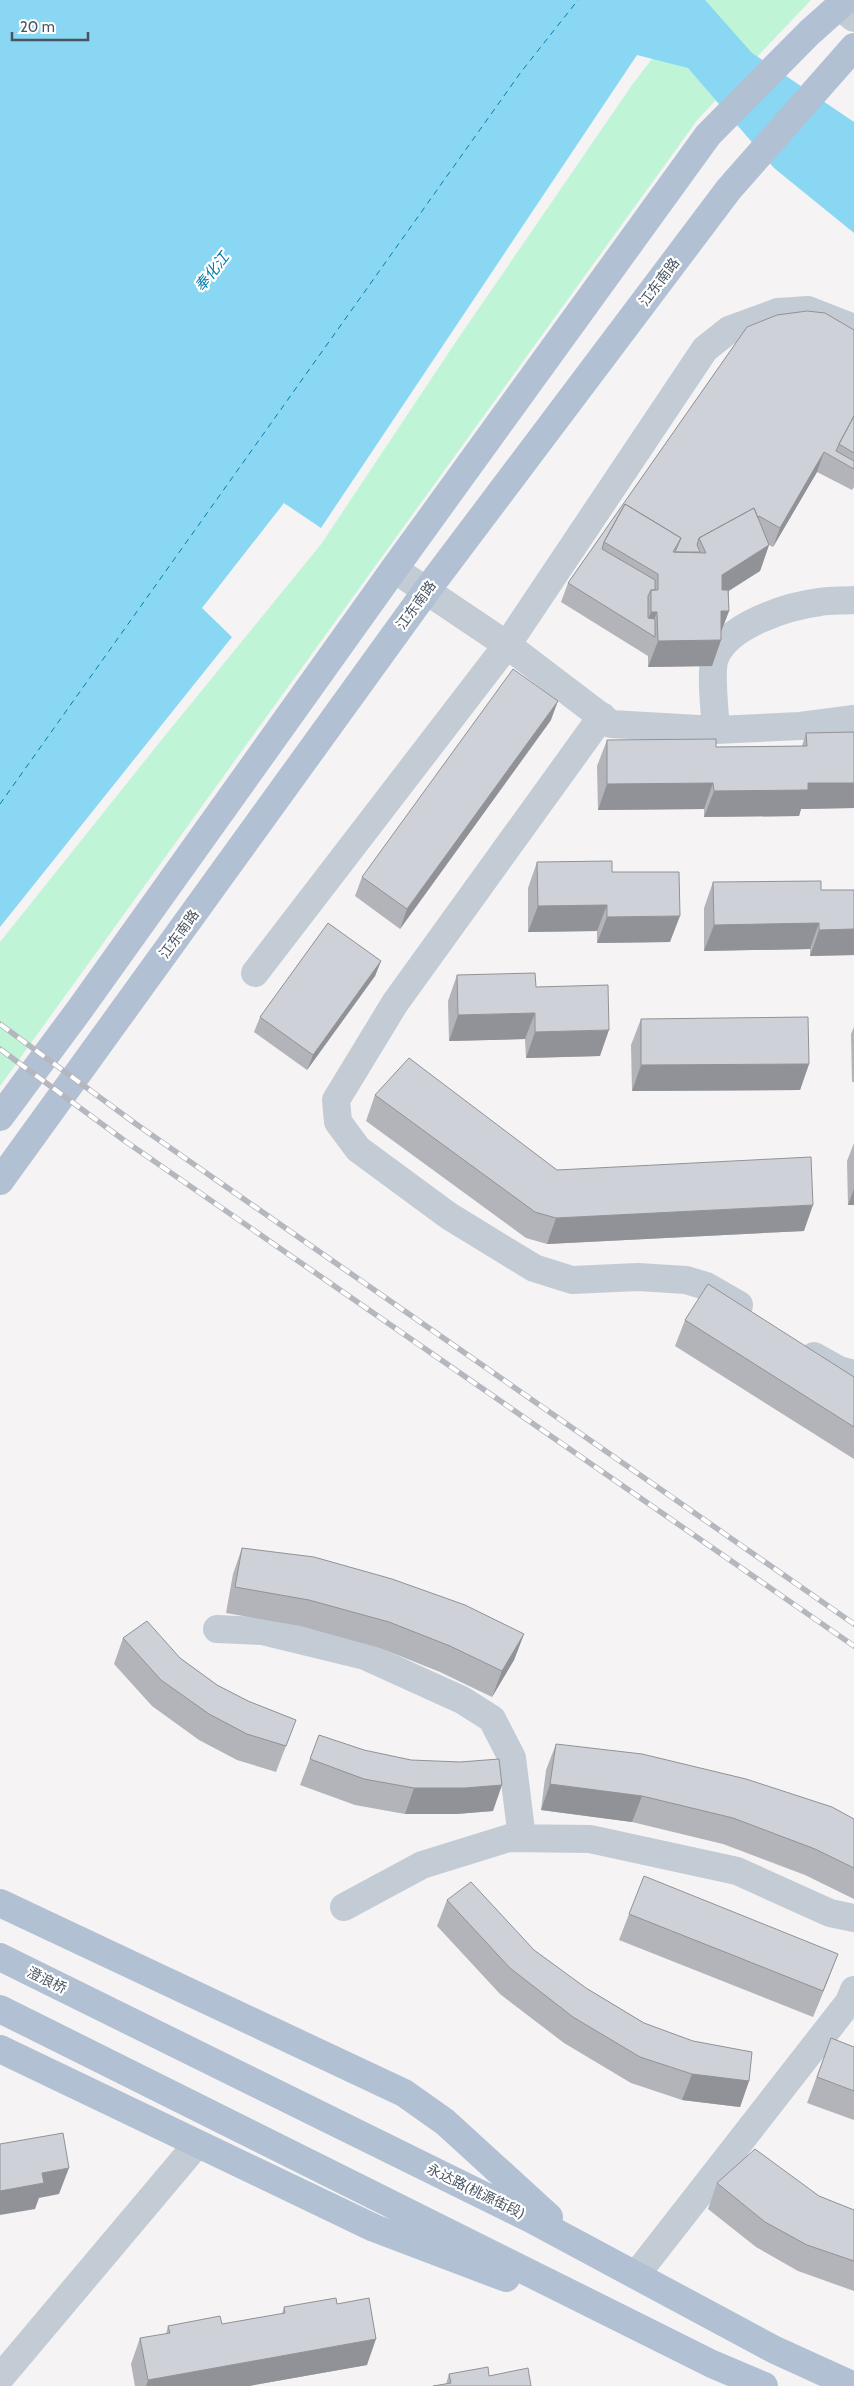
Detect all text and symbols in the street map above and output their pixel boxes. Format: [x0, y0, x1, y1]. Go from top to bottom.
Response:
scale bar [12, 10, 89, 42]
text: 20 m [20, 18, 55, 36]
water label: 奉化江 [191, 247, 234, 295]
street label: 江东南路 [635, 254, 683, 310]
street label: 江东南路 [392, 577, 440, 633]
street label: 江东南路 [155, 906, 203, 962]
street label: 澄浪桥 [24, 1963, 70, 1997]
street label: 永达路(桃源街段) [424, 2160, 528, 2222]

